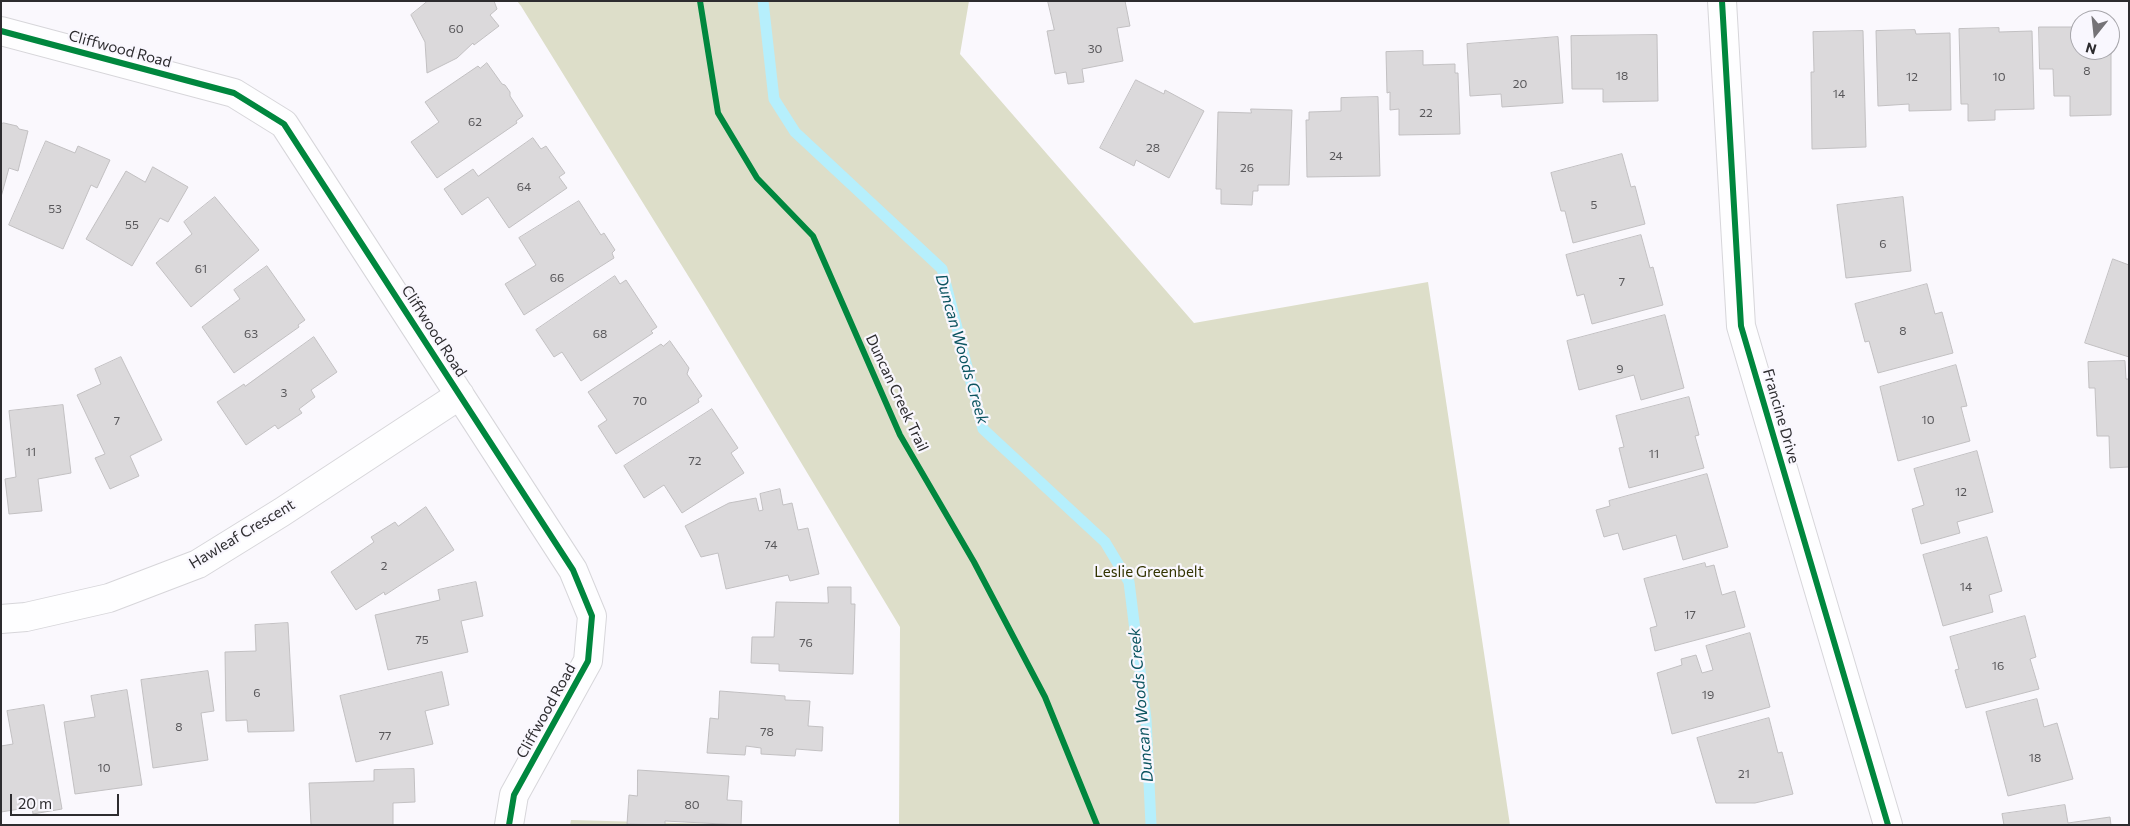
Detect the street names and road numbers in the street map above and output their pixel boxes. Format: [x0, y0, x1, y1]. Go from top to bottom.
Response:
street label: Cliffwood Road [67, 27, 173, 71]
street label: Cliffwood Road [398, 282, 470, 380]
street label: Duncan Creek Trail [862, 332, 932, 454]
street label: Francine Drive [1759, 367, 1803, 465]
street label: Hawleaf Crescent [186, 495, 298, 573]
street label: Cliffwood Road [513, 660, 579, 762]

